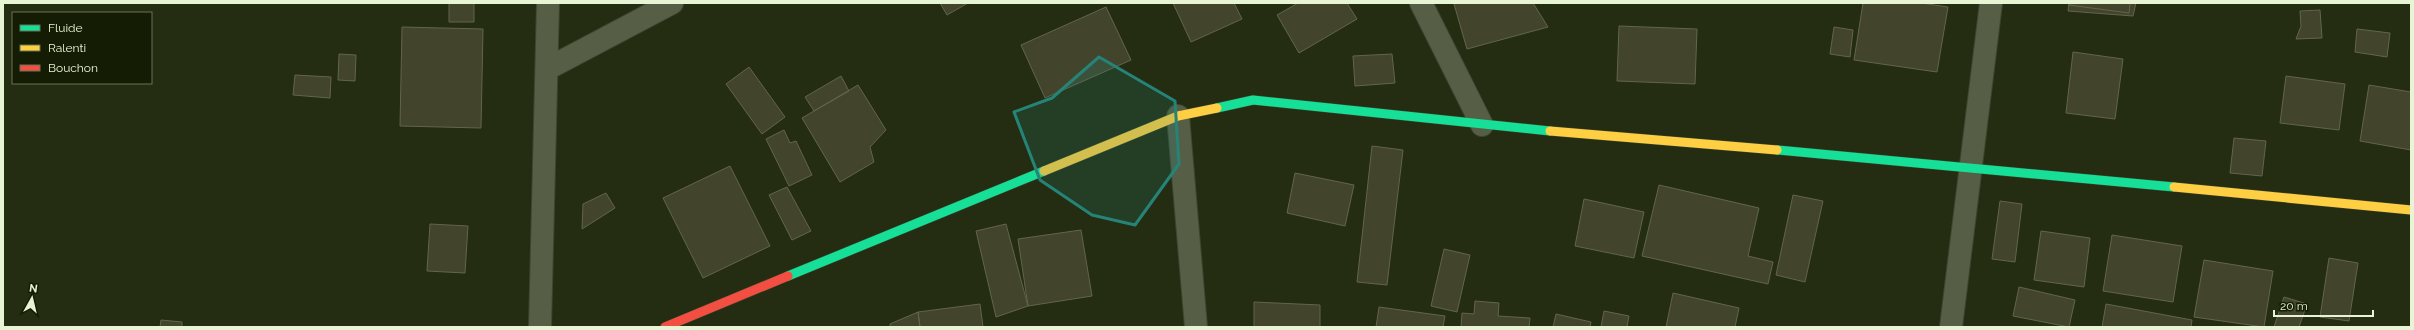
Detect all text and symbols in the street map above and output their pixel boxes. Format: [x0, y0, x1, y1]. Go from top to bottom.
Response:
legend [12, 12, 152, 84]
text: Fluide [48, 21, 83, 35]
text: Ralenti [48, 41, 86, 55]
text: Bouchon [48, 61, 98, 75]
north arrow [12, 278, 52, 318]
text: N [28, 282, 38, 296]
scale bar [2274, 292, 2373, 318]
text: 20 m [2280, 299, 2308, 313]

